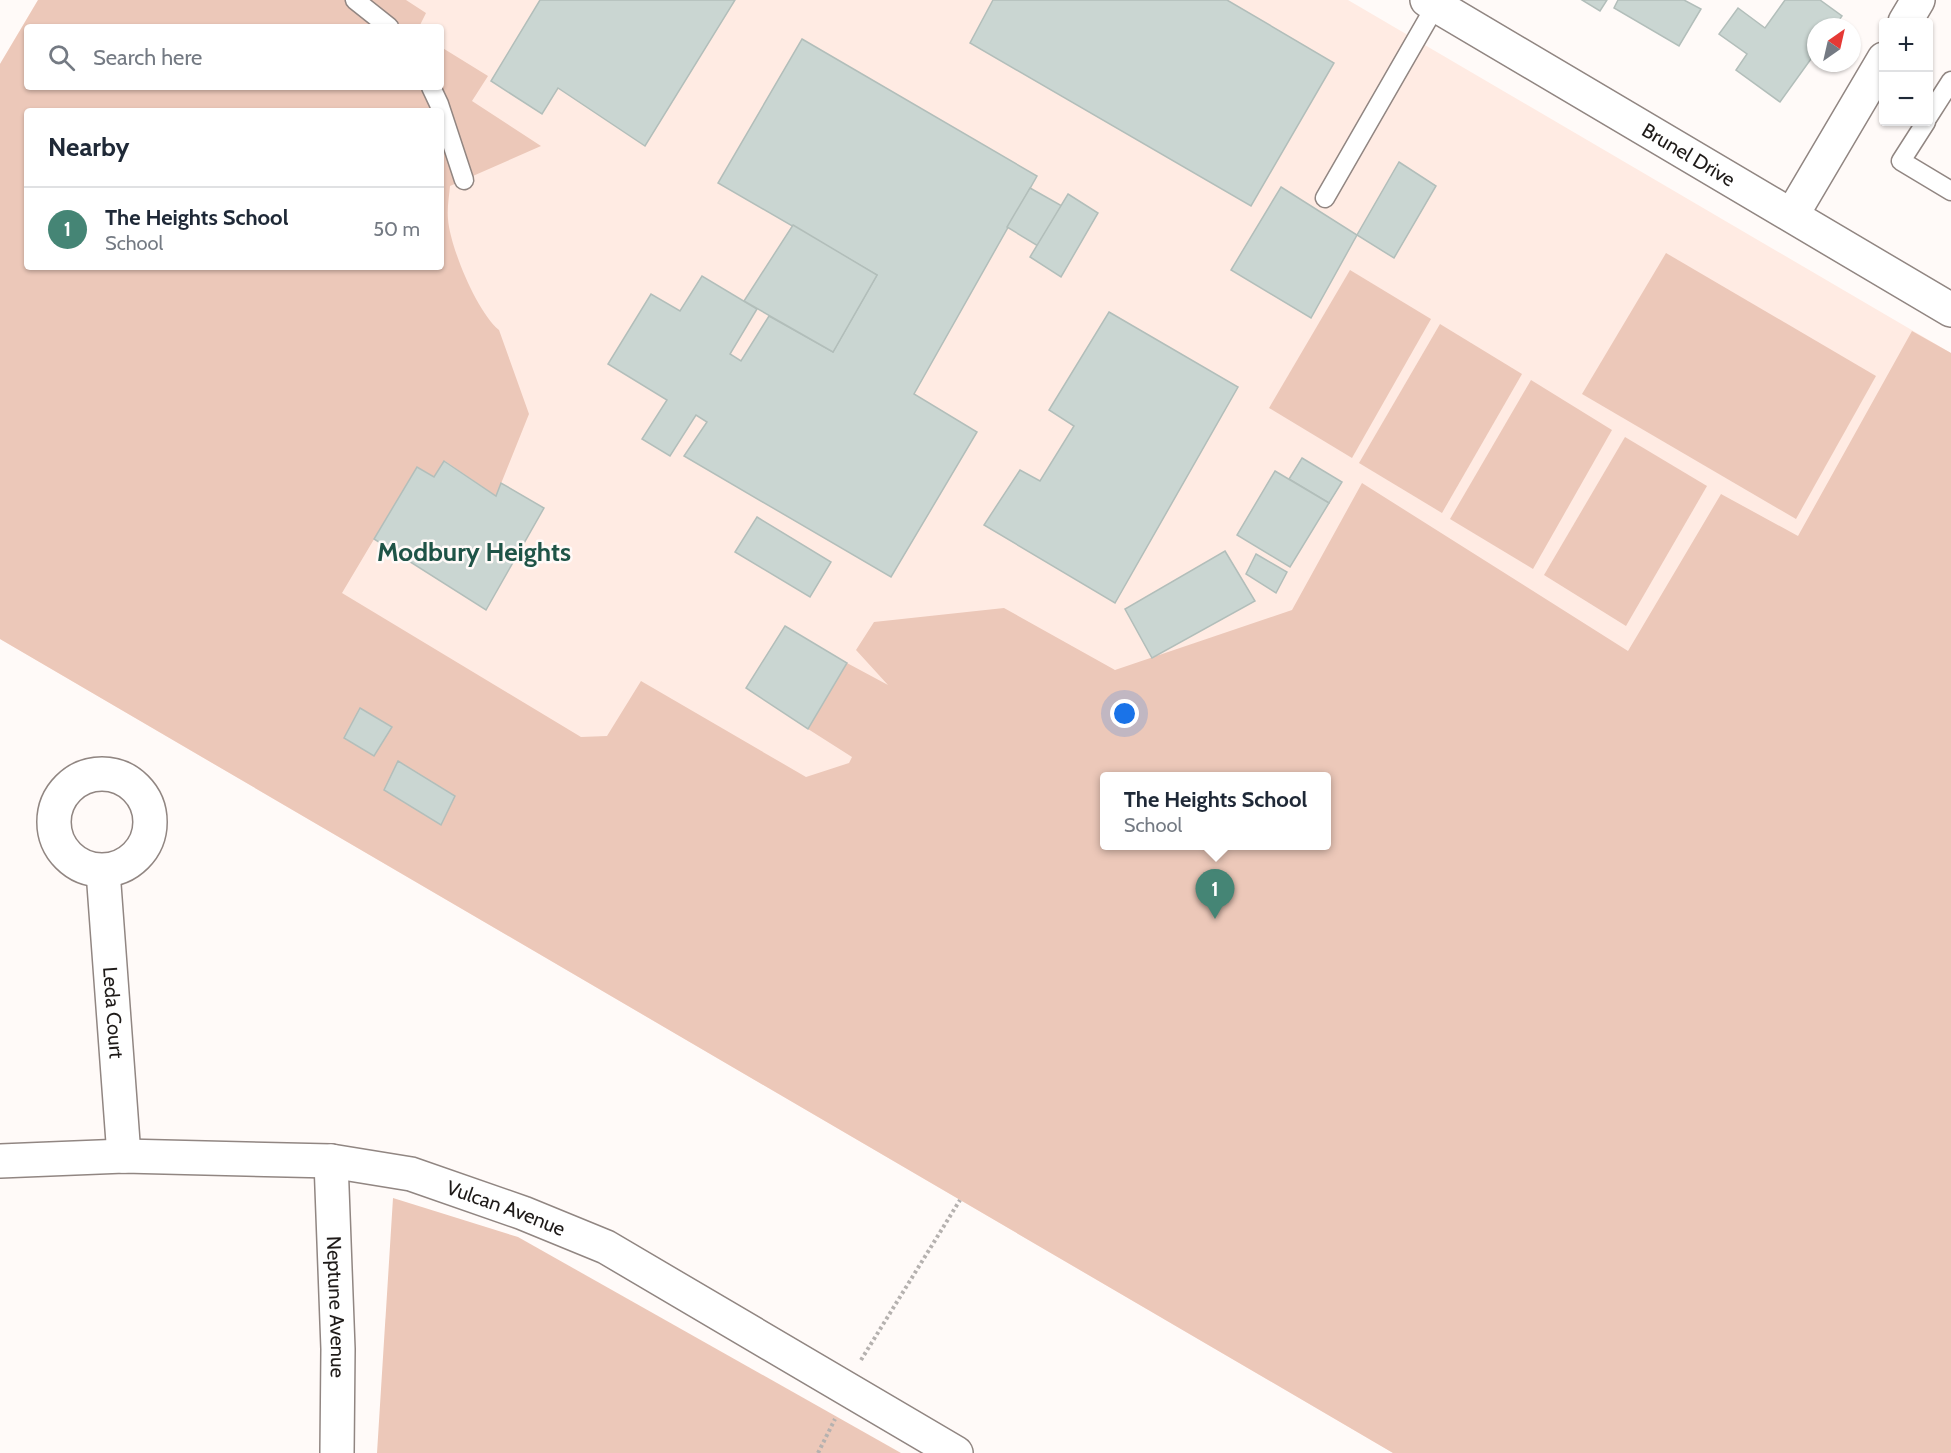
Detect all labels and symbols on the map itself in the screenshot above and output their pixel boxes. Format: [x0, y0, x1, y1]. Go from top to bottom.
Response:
north arrow [1807, 18, 1861, 72]
street label: Brunel Drive [1638, 118, 1740, 192]
district label: Modbury Heights [377, 536, 571, 568]
your location [1110, 699, 1139, 728]
pin: 1 [1196, 870, 1234, 919]
street label: Leda Court [98, 966, 129, 1060]
street label: Vulcan Avenue [443, 1175, 569, 1241]
street label: Neptune Avenue [322, 1236, 350, 1378]

